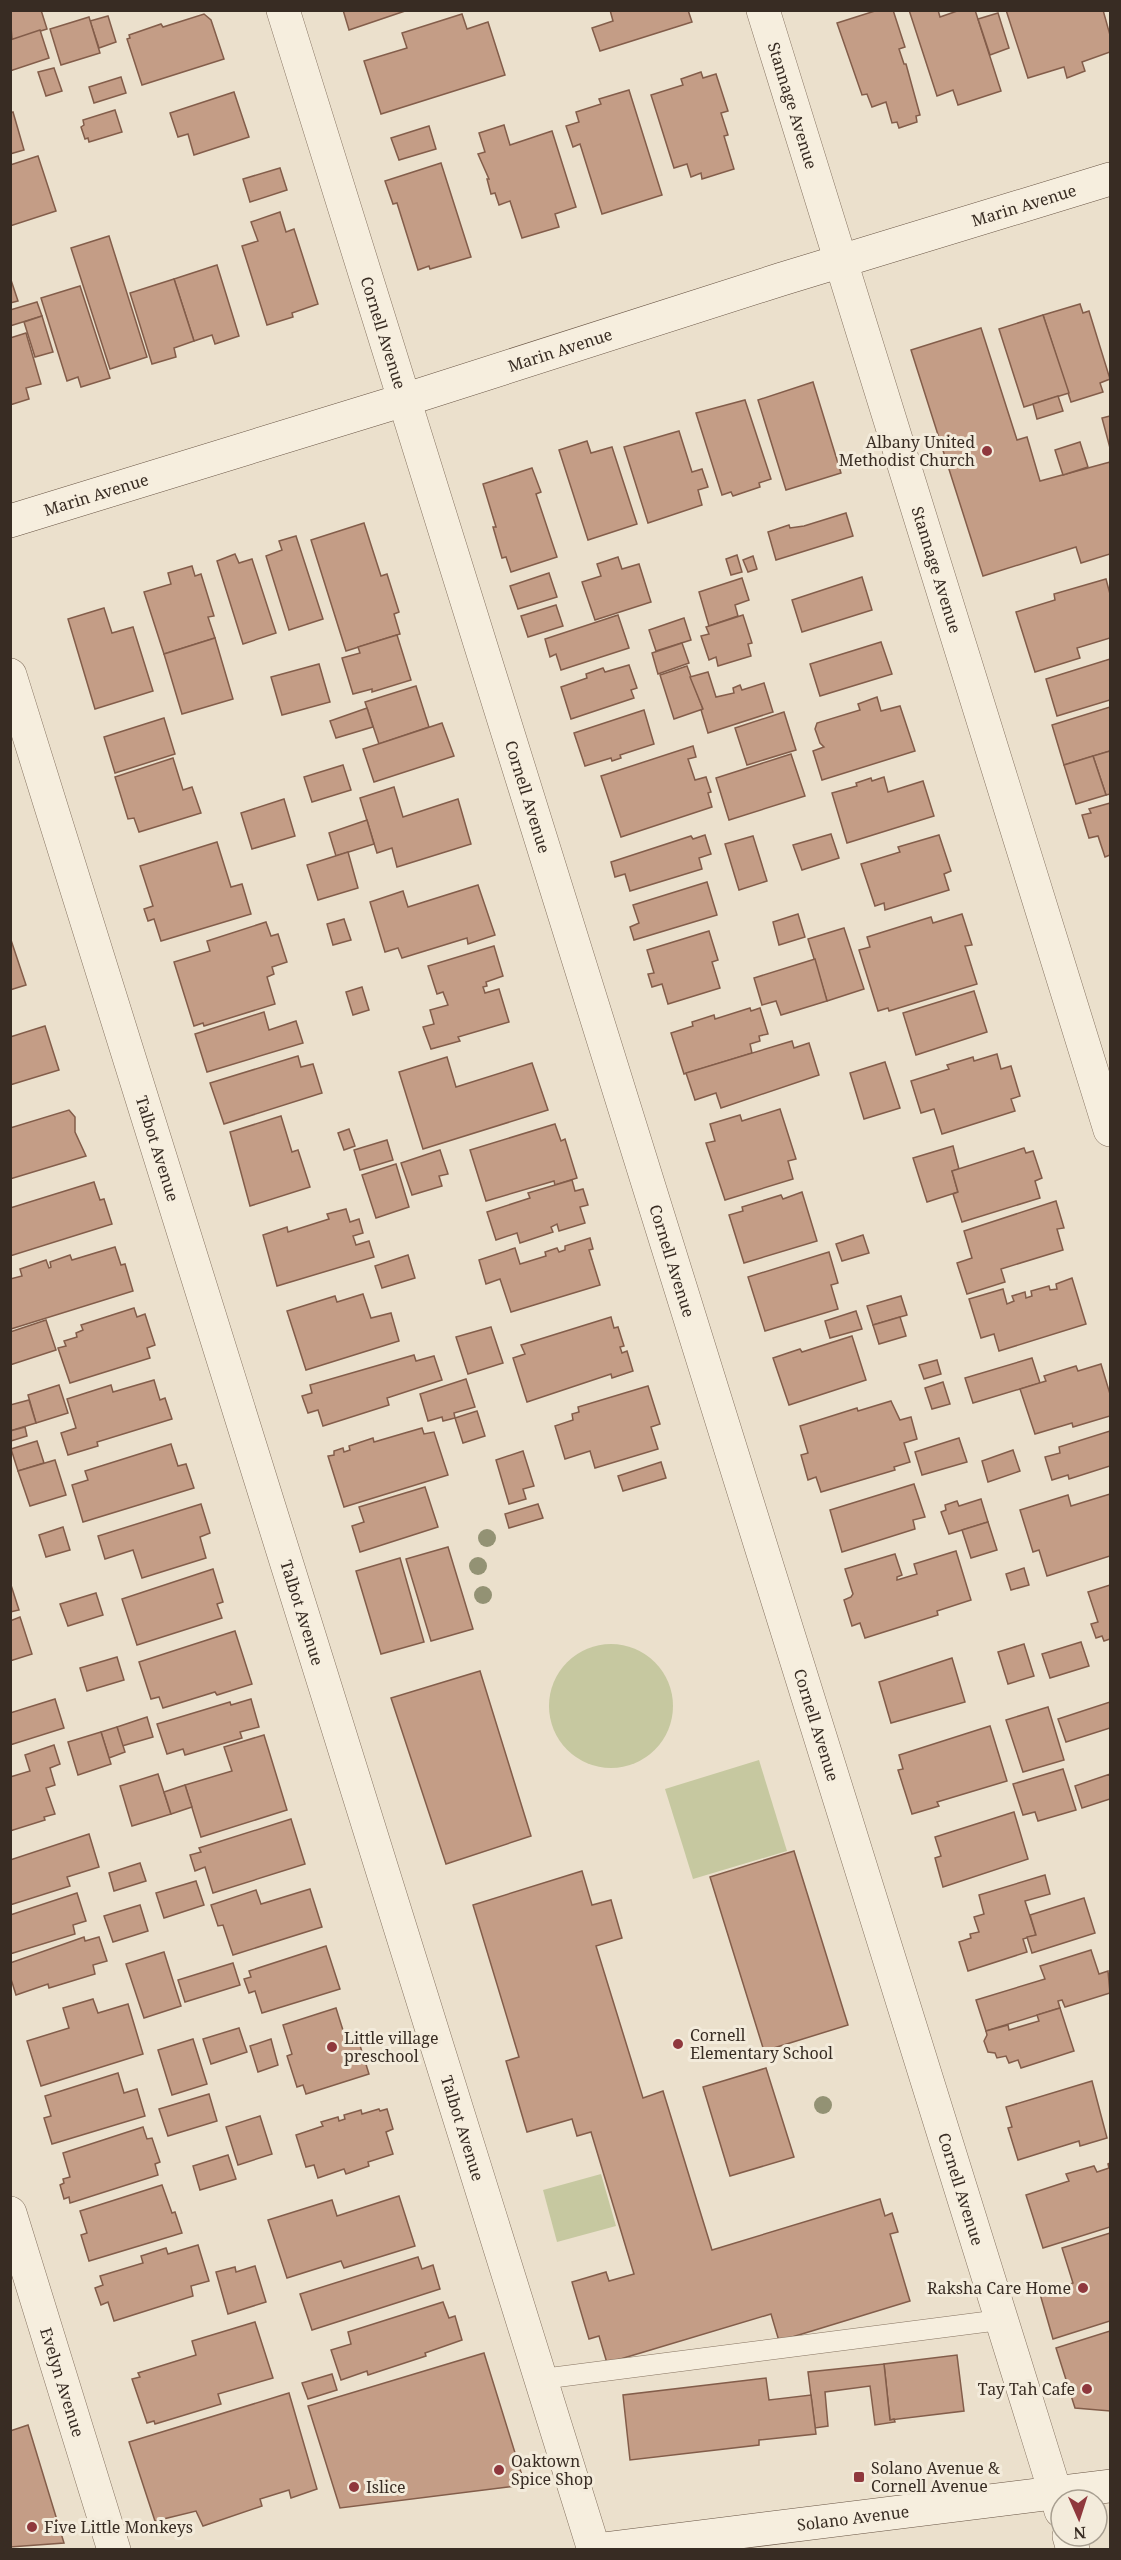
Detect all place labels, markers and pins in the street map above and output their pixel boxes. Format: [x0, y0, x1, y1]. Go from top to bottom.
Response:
place label: Albany United Methodist Church [839, 431, 975, 471]
marker: Albany United Methodist Church [980, 444, 994, 458]
place label: Cornell Elementary School [690, 2024, 833, 2064]
place label: Little village preschool [344, 2027, 439, 2067]
marker: Cornell Elementary School [671, 2037, 685, 2051]
marker: Little village preschool [325, 2040, 339, 2054]
place label: Raksha Care Home [927, 2277, 1071, 2299]
marker: Raksha Care Home [1076, 2281, 1090, 2295]
place label: Tay Tah Cafe [978, 2378, 1075, 2400]
marker: Tay Tah Cafe [1080, 2382, 1094, 2396]
place label: Oaktown Spice Shop [511, 2450, 593, 2490]
place label: Solano Avenue & Cornell Avenue [871, 2457, 1000, 2497]
marker: Oaktown Spice Shop [492, 2463, 506, 2477]
marker: Solano Avenue & Cornell Avenue [852, 2470, 866, 2484]
place label: Islice [366, 2476, 406, 2498]
marker: Islice [347, 2480, 361, 2494]
place label: Five Little Monkeys [44, 2516, 193, 2538]
marker: Five Little Monkeys [25, 2520, 39, 2534]

